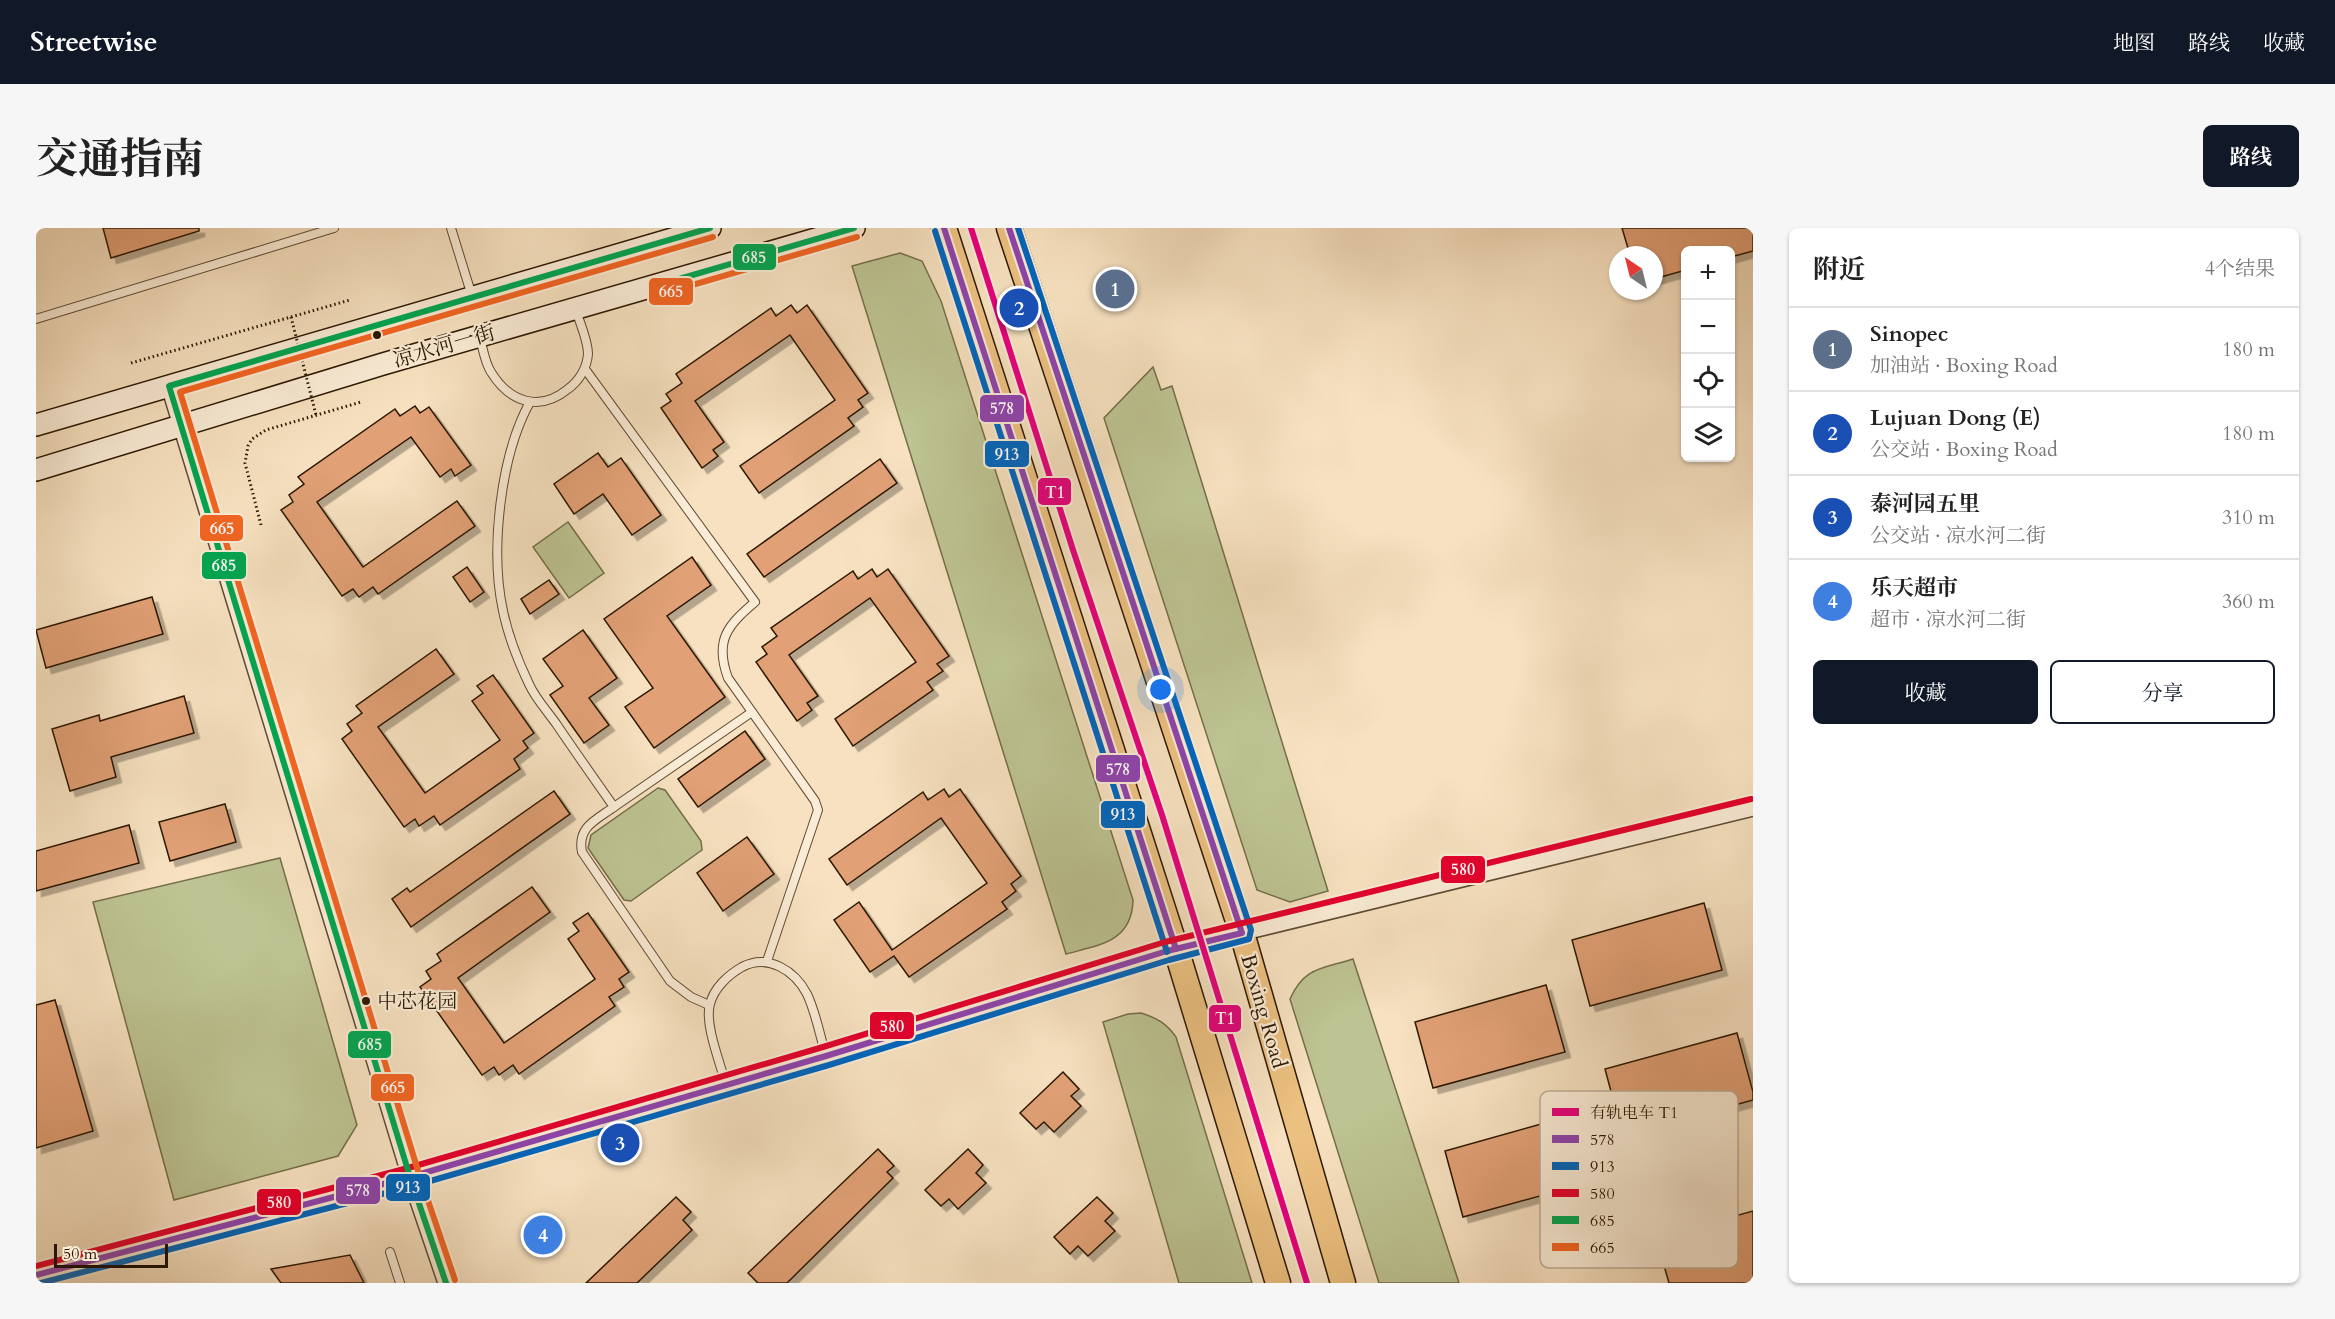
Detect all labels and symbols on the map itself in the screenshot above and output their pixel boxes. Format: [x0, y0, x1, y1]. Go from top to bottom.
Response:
line badge: 685 [732, 243, 777, 271]
north arrow [1609, 246, 1663, 300]
text: 685 [742, 247, 766, 269]
pin: 1 [1096, 266, 1134, 312]
line badge: 665 [648, 277, 694, 306]
text: 665 [659, 281, 683, 303]
pin: 2 [1000, 286, 1038, 331]
street label: 凉水河一街 [390, 318, 499, 375]
unlabelled marker [371, 329, 383, 341]
line badge: 578 [979, 394, 1025, 423]
text: 578 [990, 398, 1014, 420]
line badge: 913 [984, 440, 1030, 468]
text: 913 [995, 444, 1019, 466]
line badge: T1 [1037, 477, 1072, 506]
text: T1 [1045, 482, 1065, 504]
line badge: 665 [199, 514, 244, 542]
text: 665 [210, 518, 234, 540]
line badge: 685 [201, 551, 247, 580]
text: 685 [212, 555, 236, 577]
your location [1146, 675, 1175, 704]
line badge: 578 [1095, 754, 1141, 783]
text: 578 [1106, 759, 1130, 781]
line badge: 913 [1100, 800, 1146, 829]
text: 913 [1111, 804, 1135, 826]
line badge: 580 [1440, 855, 1486, 884]
text: 580 [1451, 859, 1475, 881]
street label: Boxing Road [1233, 951, 1294, 1072]
place label: 中芯花园 [377, 988, 457, 1015]
marker: 中芯花园 [360, 995, 372, 1007]
line badge: T1 [1208, 1004, 1242, 1033]
text: T1 [1215, 1008, 1235, 1030]
line badge: 580 [869, 1011, 915, 1040]
text: 580 [880, 1016, 904, 1038]
line badge: 685 [347, 1030, 392, 1059]
text: 685 [358, 1034, 382, 1056]
line badge: 665 [370, 1073, 415, 1102]
text: 665 [381, 1077, 405, 1099]
legend [1540, 1091, 1738, 1268]
text: 有轨电车 T1 [1590, 1102, 1678, 1124]
pin: 3 [600, 1120, 640, 1166]
text: 578 [1590, 1129, 1615, 1151]
text: 913 [1590, 1156, 1615, 1178]
line badge: 913 [385, 1173, 431, 1202]
line badge: 578 [335, 1176, 381, 1205]
text: 913 [396, 1177, 420, 1199]
text: 578 [346, 1180, 370, 1202]
text: 580 [1590, 1183, 1615, 1205]
line badge: 580 [256, 1188, 302, 1216]
text: 580 [267, 1192, 291, 1214]
text: 685 [1590, 1210, 1615, 1232]
pin: 4 [524, 1212, 562, 1258]
text: 665 [1590, 1237, 1615, 1259]
scale bar [54, 1241, 168, 1268]

